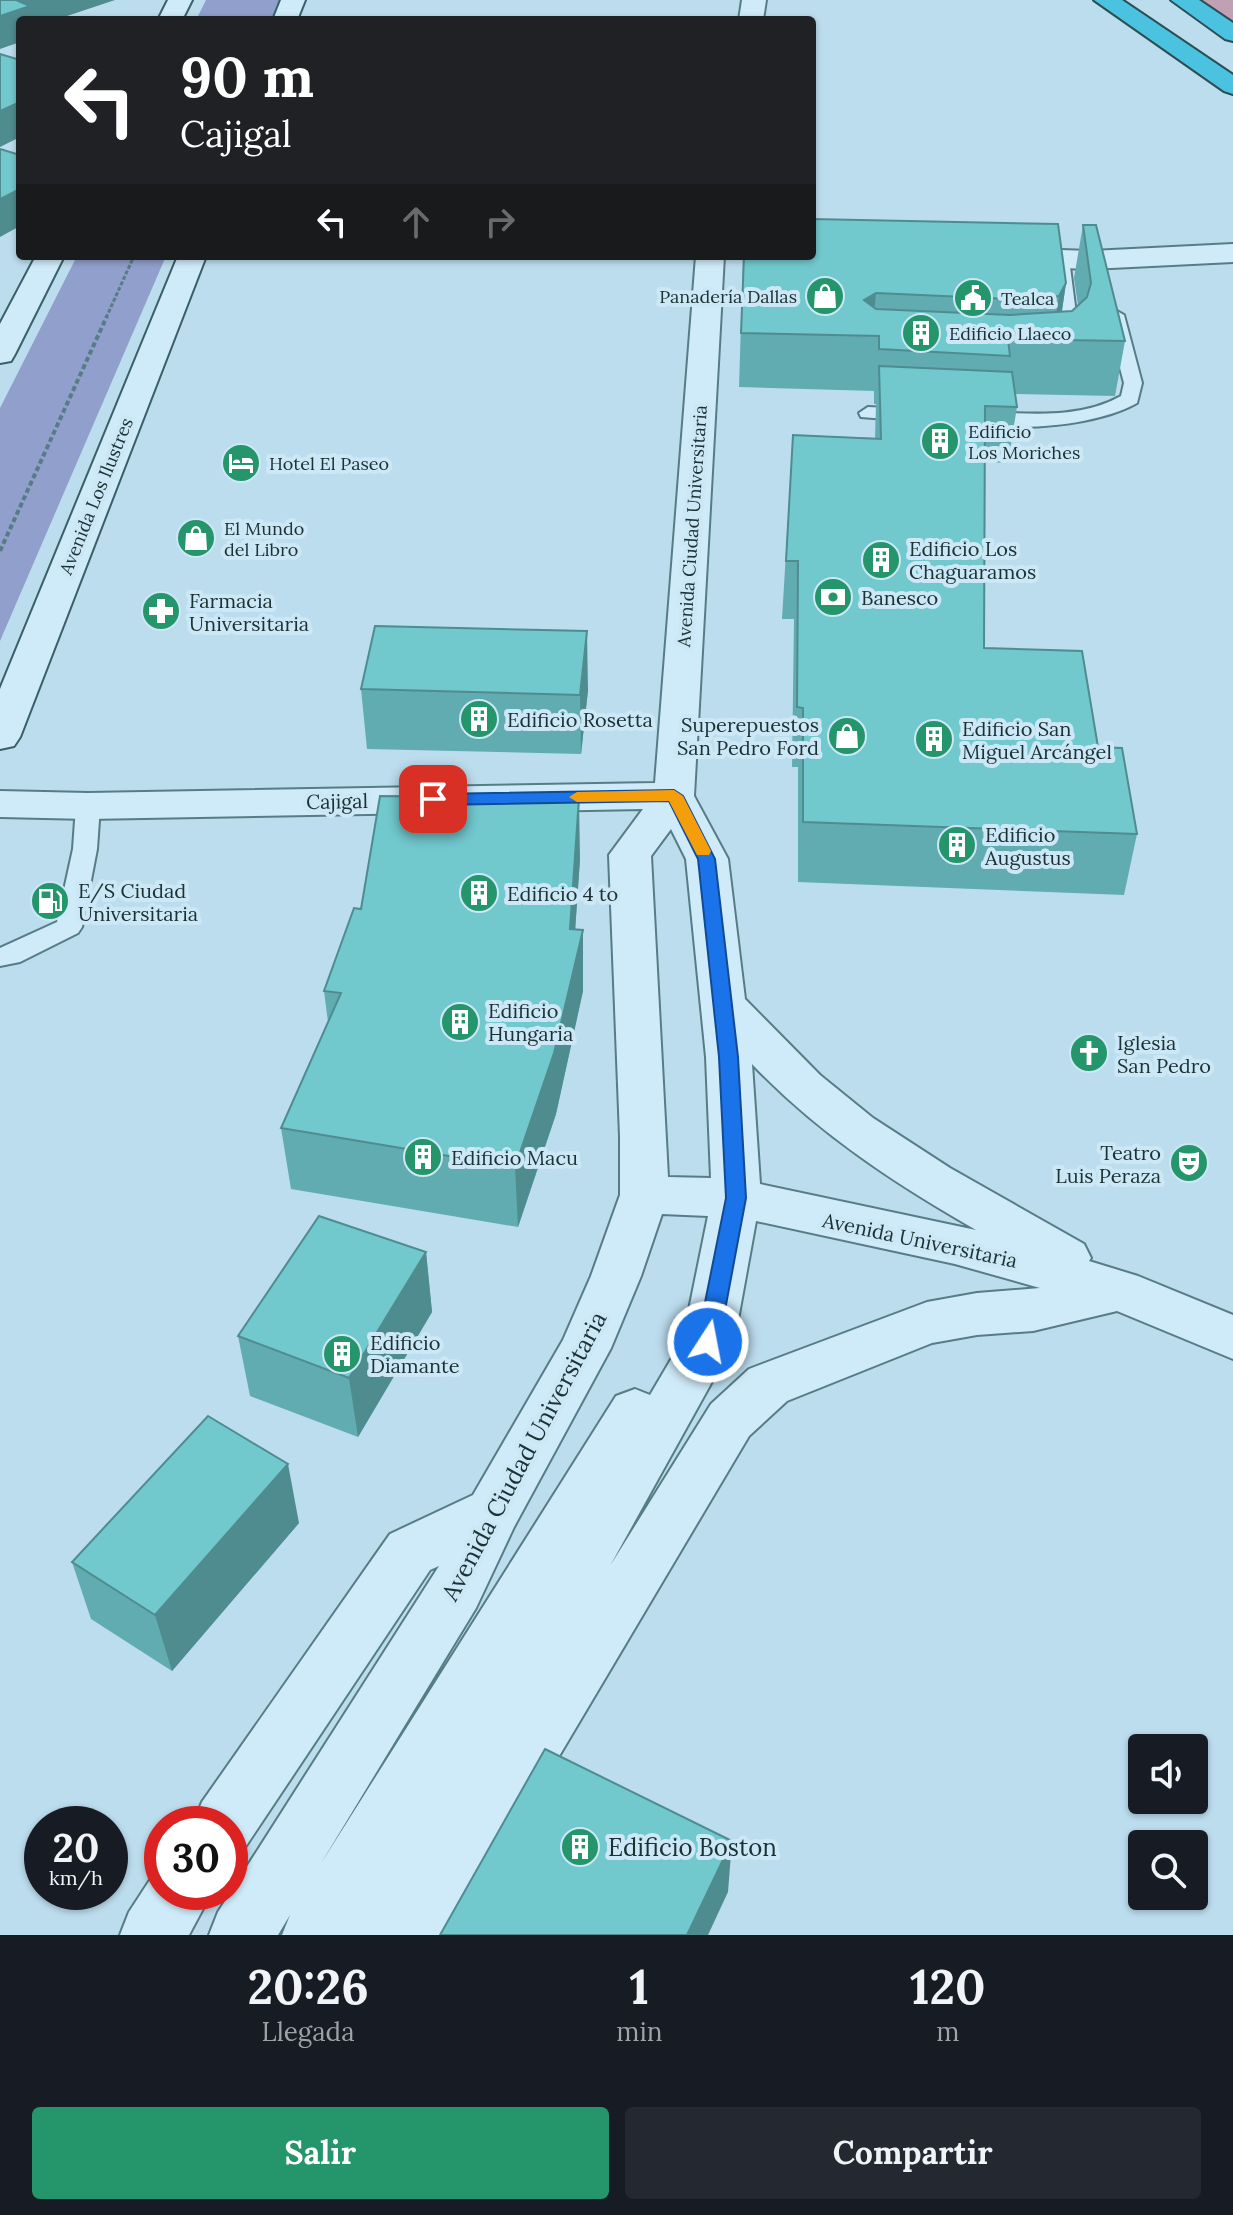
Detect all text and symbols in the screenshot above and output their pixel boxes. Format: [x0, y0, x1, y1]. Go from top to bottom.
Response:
text: 90 m [180, 41, 314, 112]
icon: left [48, 48, 152, 152]
text: Cajigal [180, 111, 292, 157]
icon: left [310, 200, 354, 244]
icon: ahead [394, 200, 438, 244]
icon: right [478, 200, 522, 244]
shop icon: Panadería Dallas [804, 275, 846, 317]
public building icon: Tealca [952, 277, 994, 319]
place label: Panadería Dallas [659, 285, 797, 308]
place label: Tealca [1001, 287, 1054, 310]
building icon: Edificio Llaeco [900, 312, 942, 354]
place label: Edificio Llaeco [949, 322, 1071, 345]
street label: Avenida Ciudad Universitaria [672, 404, 712, 649]
street label: Avenida Los Ilustres [54, 414, 138, 579]
building icon: Edificio Los Moriches [919, 420, 961, 462]
place label: Edificio Los Moriches [968, 420, 1080, 464]
hotel icon: Hotel El Paseo [220, 442, 262, 484]
place label: Hotel El Paseo [269, 452, 389, 475]
shop icon: El Mundo del Libro [175, 517, 217, 559]
place label: El Mundo del Libro [224, 517, 304, 561]
place label: Edificio Los Chaguaramos [909, 536, 1036, 584]
building icon: Edificio Los Chaguaramos [860, 539, 902, 581]
bank icon: Banesco [812, 576, 854, 618]
place label: Banesco [861, 585, 938, 610]
place label: Farmacia Universitaria [189, 588, 309, 636]
pharmacy icon: Farmacia Universitaria [140, 590, 182, 632]
building icon: Edificio Rosetta [458, 698, 500, 740]
place label: Edificio Rosetta [507, 707, 653, 732]
place label: Superepuestos San Pedro Ford [677, 712, 819, 760]
shop icon: Superepuestos San Pedro Ford [826, 715, 868, 757]
place label: Edificio San Miguel Arcángel [962, 716, 1112, 764]
building icon: Edificio San Miguel Arcángel [913, 718, 955, 760]
pin [399, 765, 467, 833]
icon: arrive [411, 777, 455, 821]
street label: Cajigal [306, 788, 368, 814]
place label: Edificio Augustus [984, 822, 1071, 870]
building icon: Edificio Augustus [936, 824, 978, 866]
building icon: Edificio 4 to [458, 872, 500, 914]
place label: E/S Ciudad Universitaria [78, 878, 198, 926]
fuel station icon: E/S Ciudad Universitaria [29, 880, 71, 922]
place label: Edificio 4 to [507, 881, 618, 906]
place label: Edificio Hungaria [488, 998, 573, 1046]
building icon: Edificio Hungaria [439, 1001, 481, 1043]
place label: Iglesia San Pedro [1117, 1030, 1211, 1078]
church icon: Iglesia San Pedro [1068, 1032, 1110, 1074]
building icon: Edificio Macu [402, 1136, 444, 1178]
place label: Teatro Luis Peraza [1055, 1140, 1161, 1188]
theatre icon: Teatro Luis Peraza [1168, 1142, 1210, 1184]
place label: Edificio Macu [451, 1145, 578, 1170]
street label: Avenida Universitaria [819, 1207, 1020, 1273]
position arrow [666, 1300, 750, 1384]
street label: Avenida Ciudad Universitaria [434, 1306, 614, 1607]
place label: Edificio Diamante [370, 1330, 460, 1378]
building icon: Edificio Diamante [321, 1333, 363, 1375]
map controls [1128, 1734, 1208, 1910]
button: sound [1128, 1734, 1208, 1814]
speed limit sign: 30 [144, 1806, 248, 1910]
text: 20 [53, 1822, 99, 1873]
building icon: Edificio Boston [559, 1826, 601, 1868]
button: search [1128, 1830, 1208, 1910]
place label: Edificio Boston [608, 1832, 777, 1863]
text: km/h [49, 1865, 103, 1890]
text: 20:26 [247, 1956, 369, 2017]
text: 1 [630, 1956, 649, 2017]
text: 120 [910, 1956, 986, 2017]
text: Llegada [262, 2015, 355, 2048]
text: min [616, 2015, 663, 2048]
text: m [936, 2015, 959, 2048]
button: Salir [32, 2107, 609, 2199]
button: Compartir [625, 2107, 1201, 2199]

